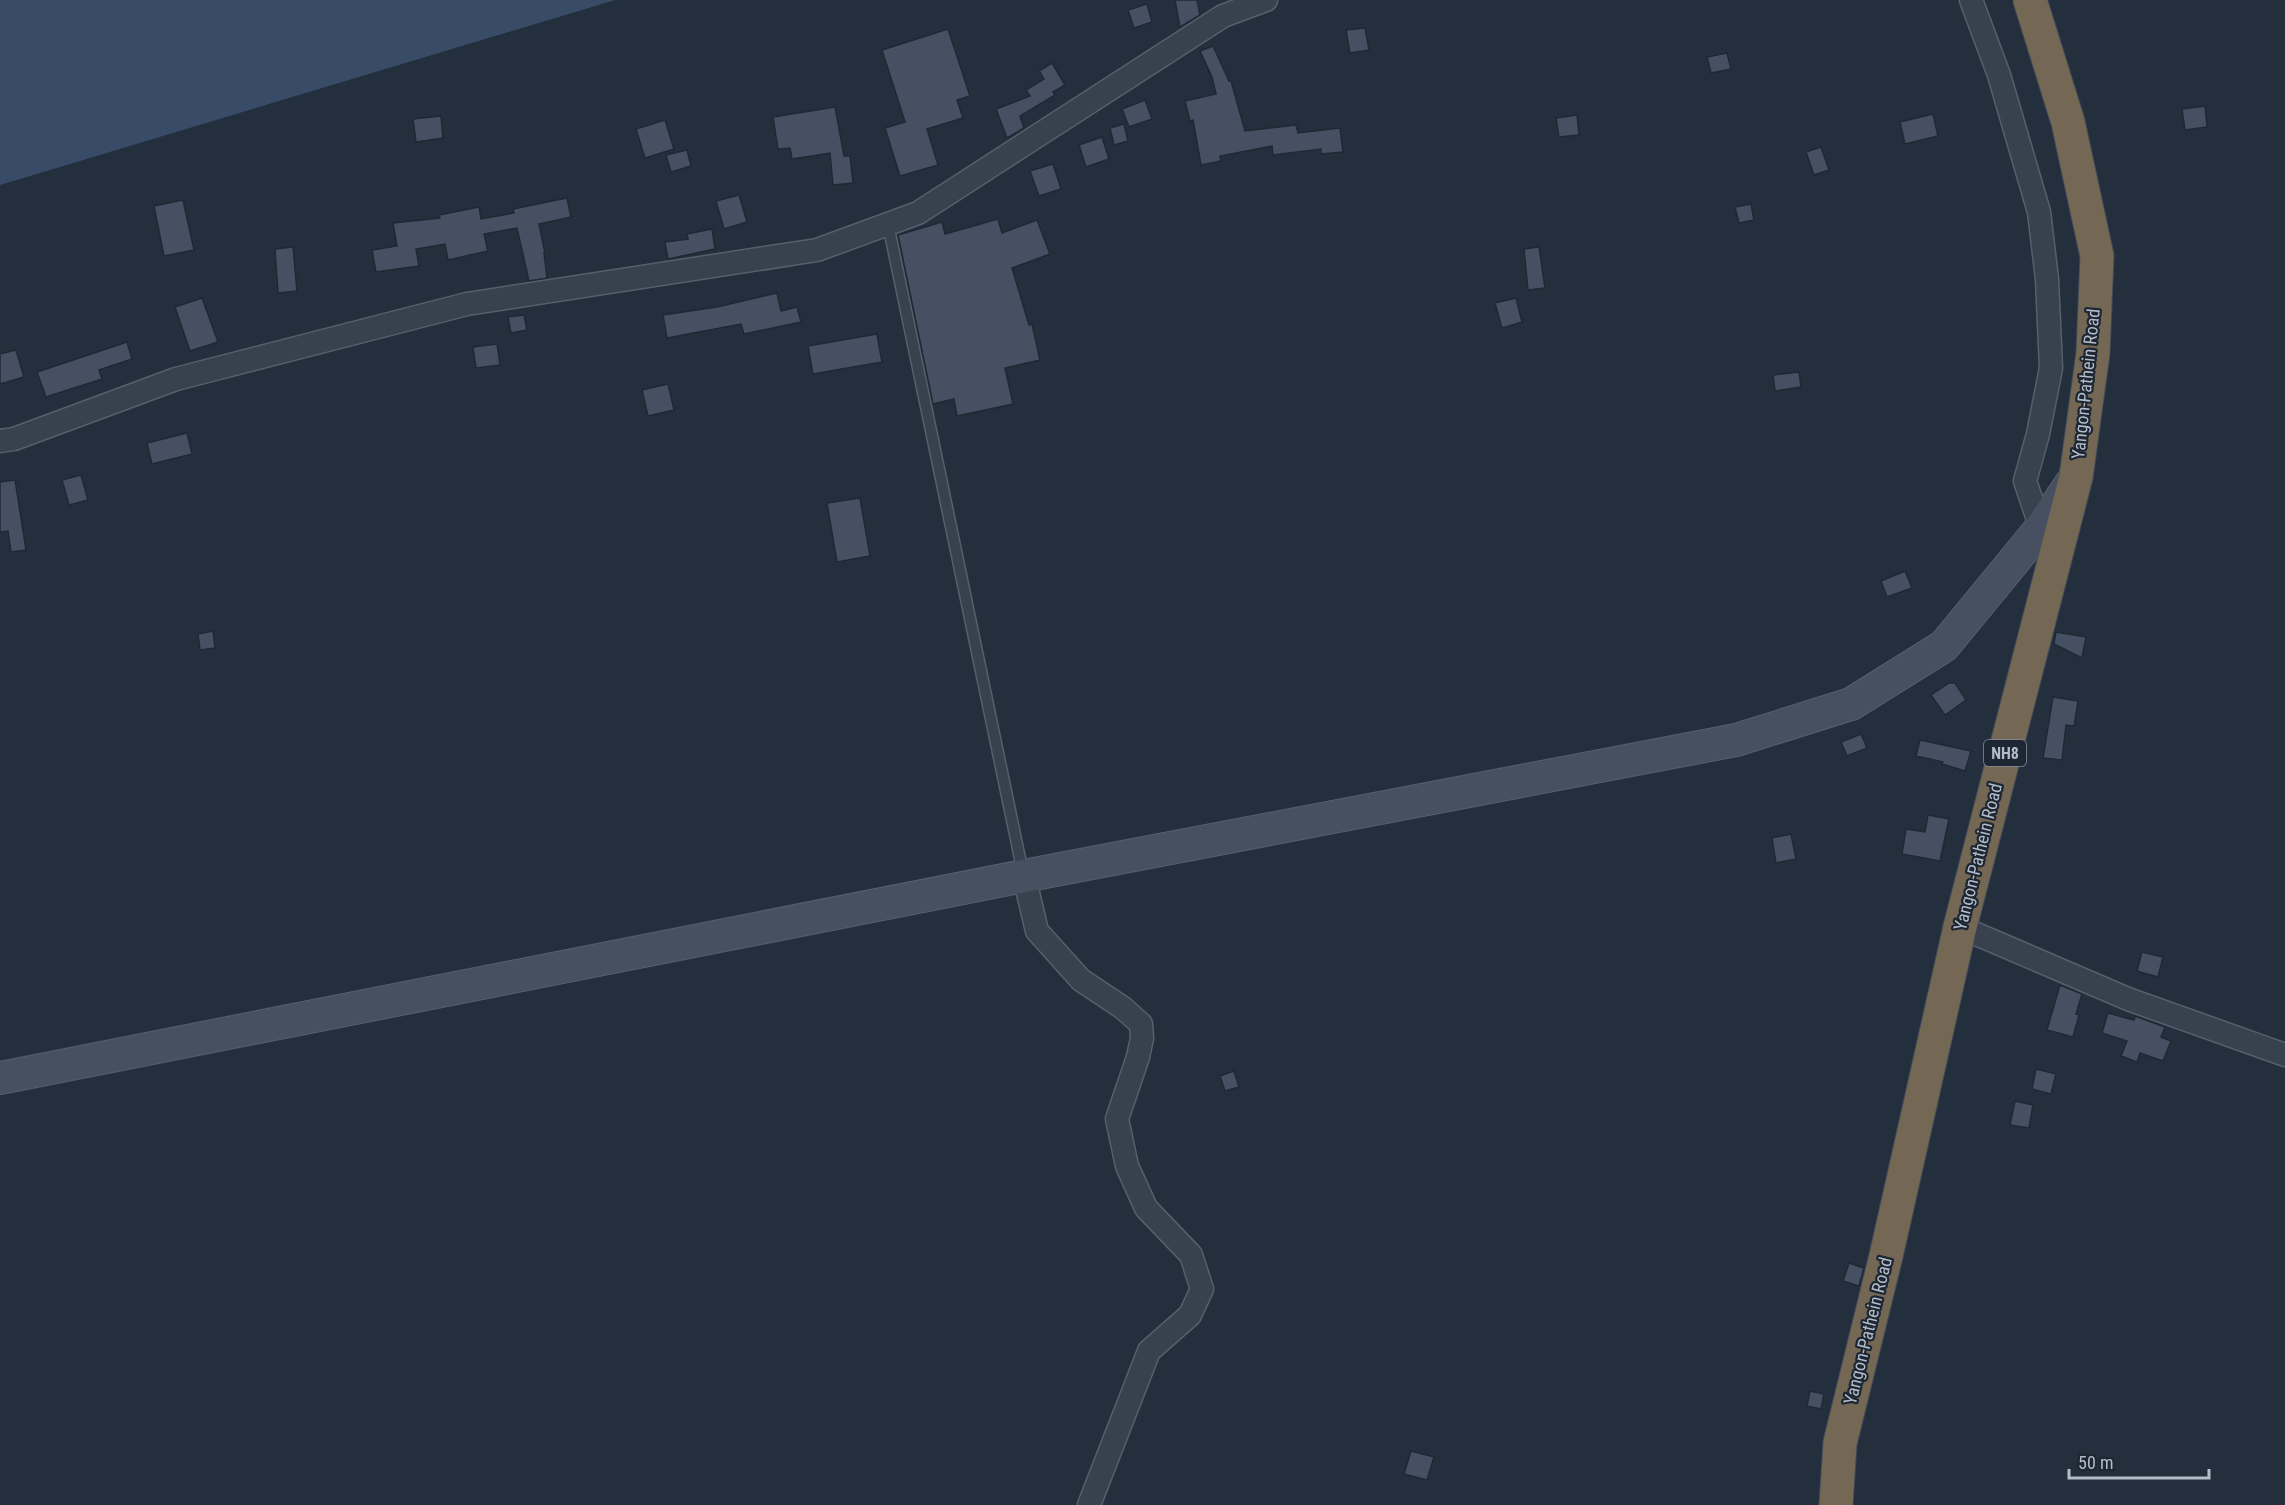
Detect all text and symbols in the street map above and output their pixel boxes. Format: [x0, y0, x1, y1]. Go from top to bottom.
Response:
street label: Yangon-Pathein Road [2067, 308, 2104, 460]
road number: NH8 [1984, 740, 2026, 766]
street label: Yangon-Pathein Road [1949, 781, 2006, 933]
street label: Yangon-Pathein Road [1839, 1255, 1896, 1407]
scale bar [2069, 1442, 2208, 1480]
text: 50 m [2078, 1452, 2113, 1473]

